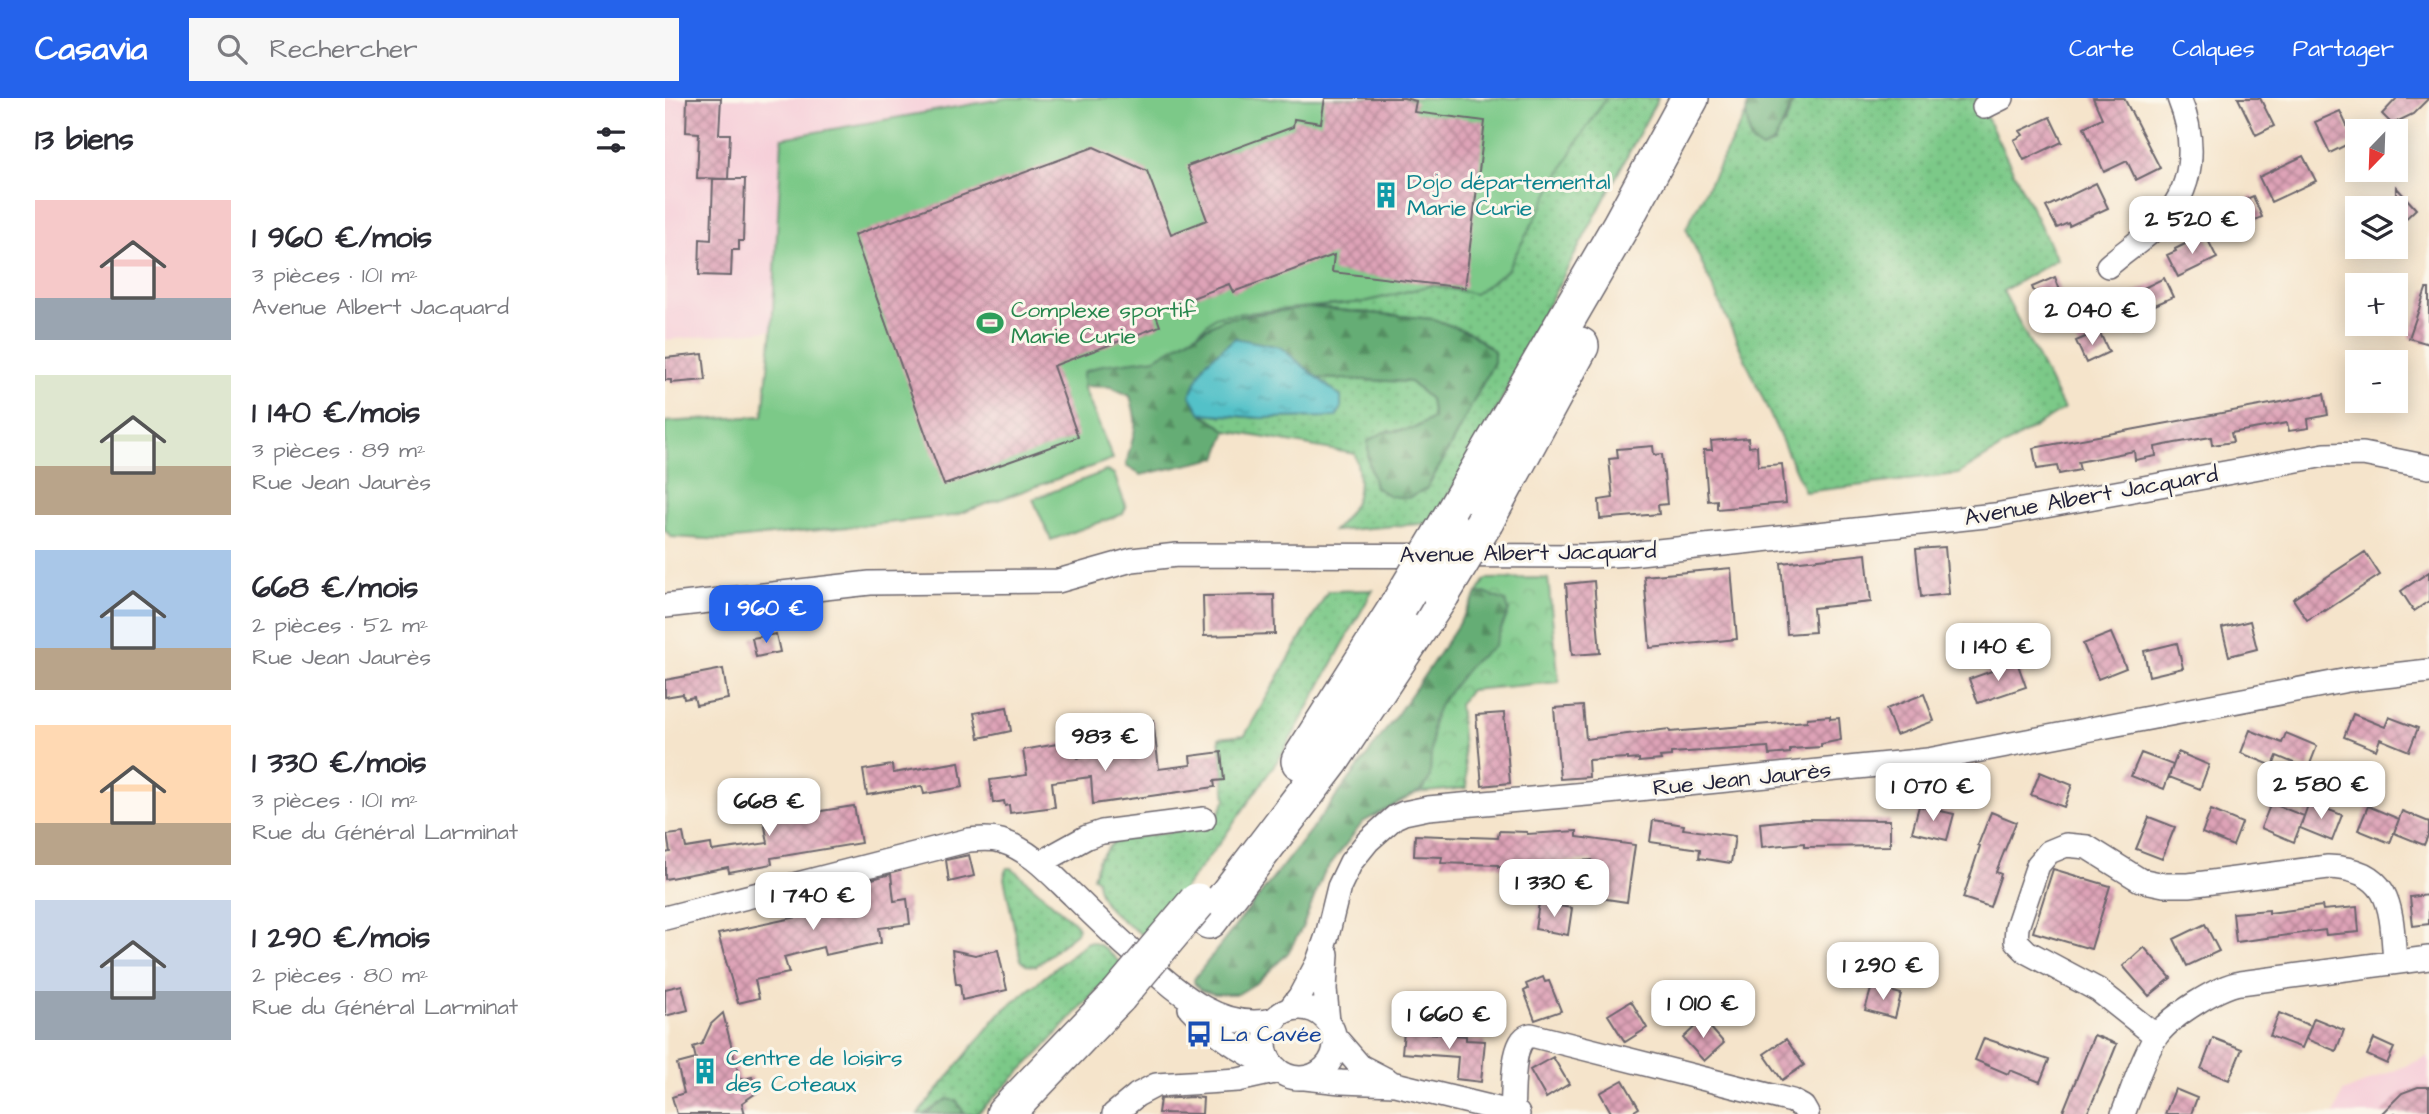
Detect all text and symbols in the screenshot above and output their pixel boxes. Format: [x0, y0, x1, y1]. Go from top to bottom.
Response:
search box [189, 18, 679, 81]
text: Casavia [35, 26, 147, 72]
icon: search [213, 30, 251, 68]
text: Rechercher [269, 31, 417, 67]
text: Carte [2069, 32, 2134, 66]
text: Calques [2172, 32, 2255, 66]
text: Partager [2293, 32, 2394, 66]
text: 13 biens [35, 119, 134, 161]
north arrow [2345, 119, 2408, 182]
map controls [2345, 119, 2408, 413]
icon: filters [592, 121, 630, 159]
place label: Dojo départemental Marie Curie [1407, 166, 1611, 224]
building icon: Dojo départemental Marie Curie [1371, 180, 1401, 210]
button: layers [2345, 196, 2408, 259]
pin: 2 520 € [2127, 197, 2257, 256]
text: 2 520 € [2145, 203, 2239, 235]
text: 1 960 €/mois [252, 217, 432, 259]
icon: home [91, 228, 175, 312]
text: 3 pièces · 101 m² [252, 259, 418, 291]
button: + [2345, 273, 2408, 336]
pin: 2 040 € [2027, 288, 2157, 347]
text: Avenue Albert Jacquard [252, 291, 509, 323]
place label: Complexe sportif Marie Curie [1011, 294, 1196, 352]
text: 2 040 € [2045, 294, 2139, 326]
sports icon: Complexe sportif Marie Curie [975, 308, 1005, 338]
button: − [2345, 350, 2408, 413]
text: 1 140 €/mois [252, 392, 420, 434]
icon: home [91, 403, 175, 487]
text: 3 pièces · 89 m² [252, 434, 426, 466]
street label: Avenue Albert Jacquard [1962, 458, 2221, 534]
text: Rue Jean Jaurès [252, 466, 431, 498]
street label: Avenue Albert Jacquard [1399, 535, 1657, 571]
text: 668 €/mois [252, 567, 418, 609]
icon: home [91, 578, 175, 662]
pin: 1 960 € [701, 586, 831, 645]
text: 1 960 € [725, 592, 807, 624]
text: 2 pièces · 52 m² [252, 609, 428, 641]
pin: 1 140 € [1933, 624, 2063, 683]
text: 1 140 € [1962, 630, 2034, 662]
text: Rue Jean Jaurès [252, 641, 431, 673]
pin: 983 € [1056, 714, 1154, 773]
text: 983 € [1071, 720, 1139, 752]
text: 1 330 €/mois [252, 742, 427, 784]
icon: home [91, 753, 175, 837]
street label: Rue Jean Jaurès [1651, 754, 1833, 804]
pin: 2 580 € [2256, 762, 2386, 821]
pin: 1 070 € [1868, 764, 1998, 823]
text: 2 580 € [2273, 768, 2369, 800]
text: 1 070 € [1892, 770, 1974, 802]
pin: 668 € [720, 778, 818, 838]
text: 3 pièces · 101 m² [252, 784, 418, 816]
text: 668 € [733, 785, 805, 817]
text: Rue du Général Larminat [252, 816, 518, 848]
pin: 1 330 € [1489, 860, 1619, 919]
text: 1 330 € [1515, 866, 1593, 898]
pin: 1 740 € [748, 872, 878, 932]
text: 1 740 € [771, 879, 855, 911]
text: 1 290 €/mois [252, 917, 430, 959]
icon: home [91, 928, 175, 1012]
pin: 1 290 € [1818, 942, 1948, 1002]
text: 1 290 € [1843, 949, 1923, 981]
text: 2 pièces · 80 m² [252, 959, 428, 991]
pin: 1 010 € [1638, 981, 1768, 1040]
text: 1 010 € [1667, 987, 1739, 1019]
text: Rue du Général Larminat [252, 991, 518, 1023]
pin: 1 660 € [1384, 992, 1514, 1051]
text: 1 660 € [1408, 998, 1491, 1030]
place label: La Cavée [1220, 1018, 1322, 1050]
bus stop icon: La Cavée [1184, 1019, 1214, 1049]
place label: Centre de loisirs des Coteaux [726, 1042, 903, 1100]
building icon: Centre de loisirs des Coteaux [690, 1056, 720, 1086]

